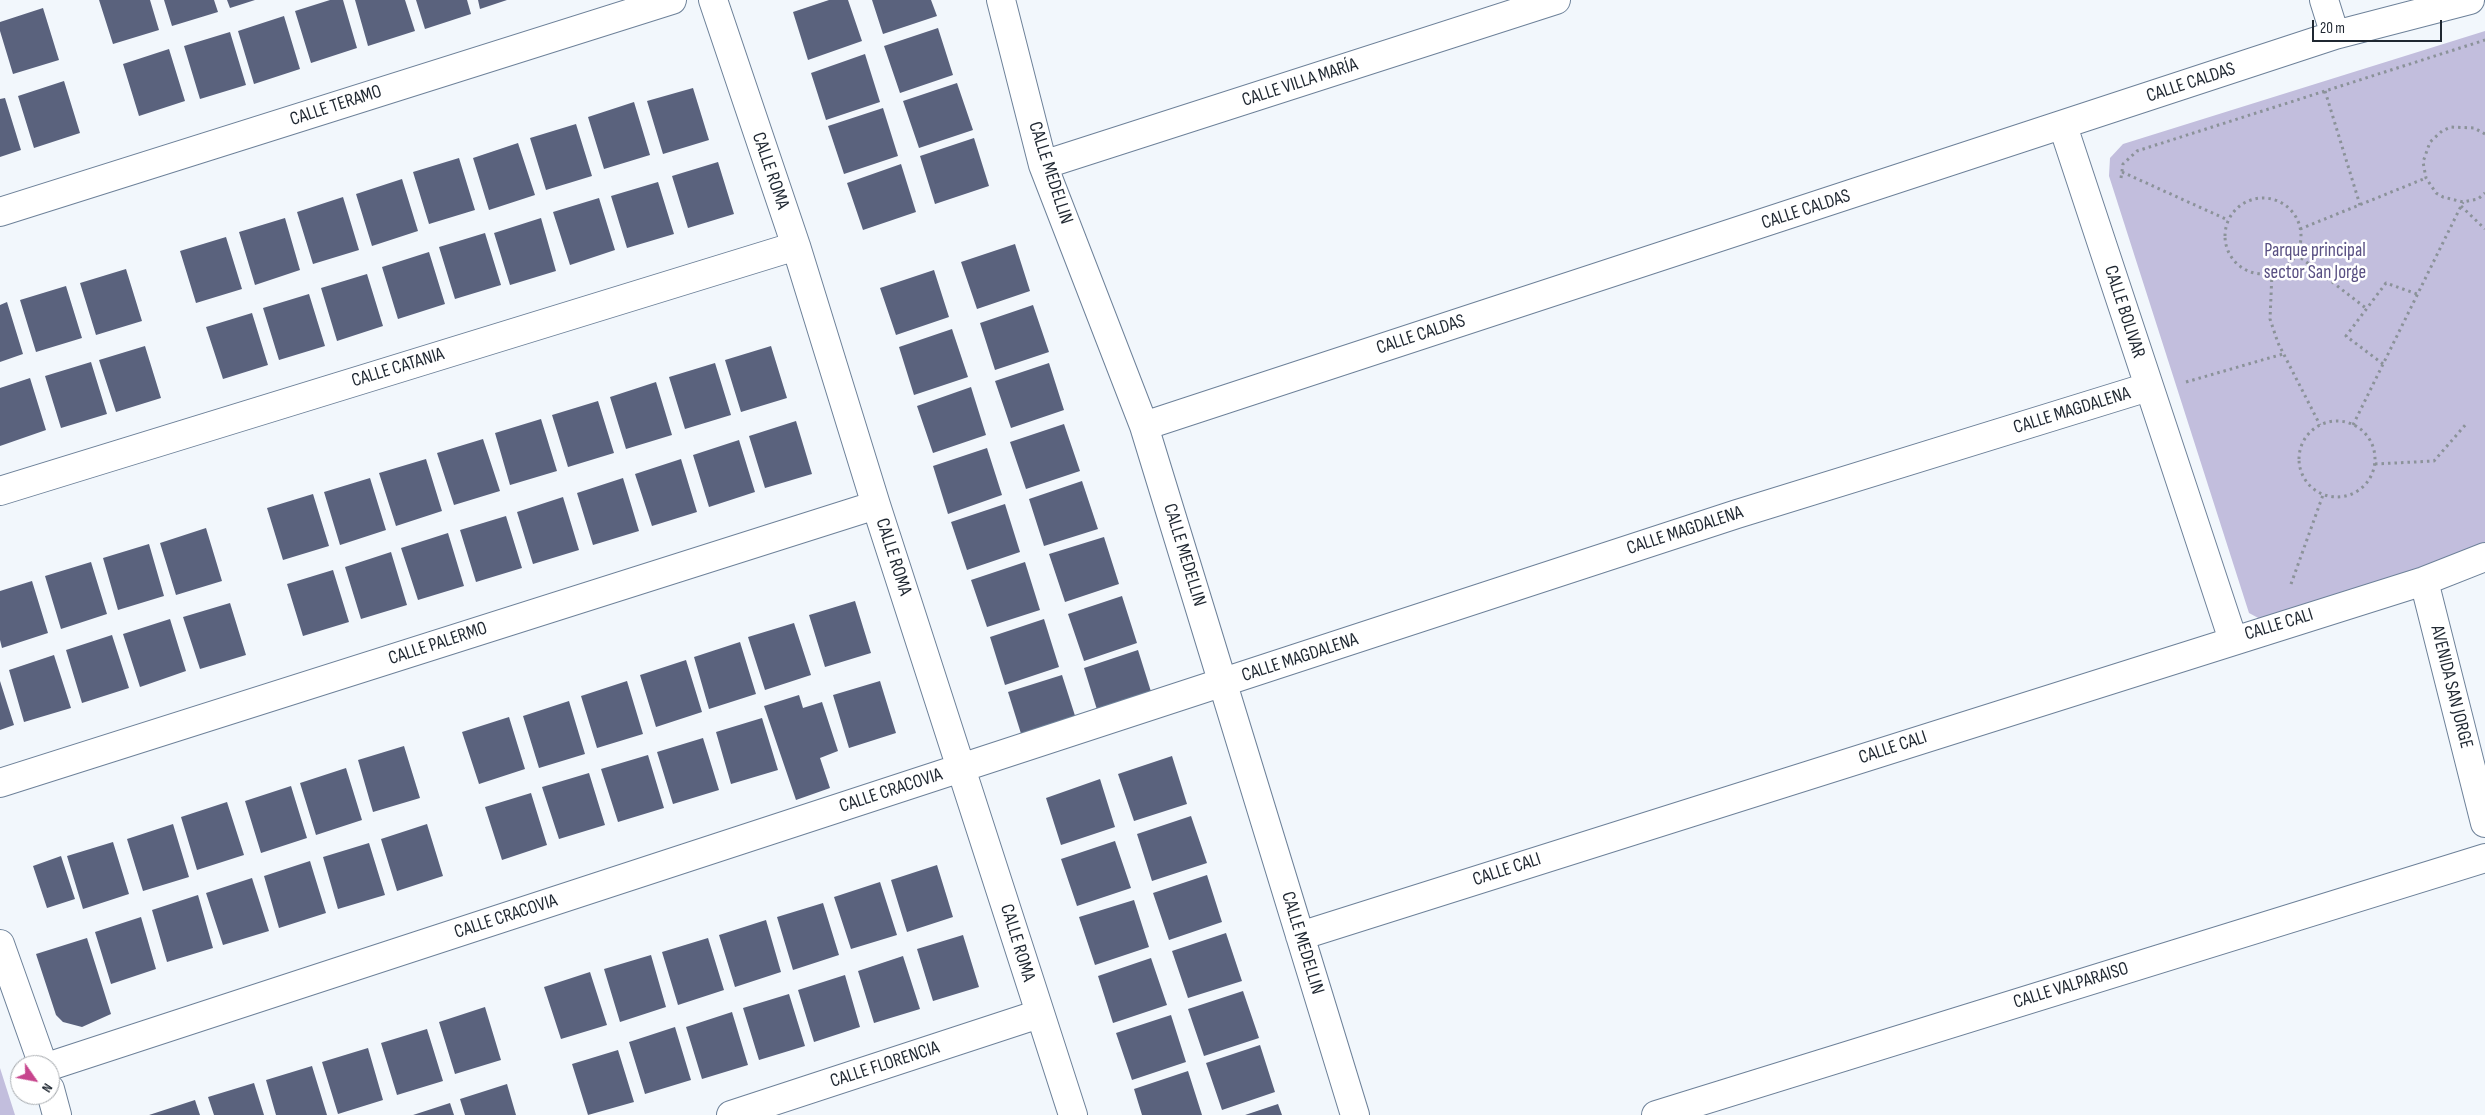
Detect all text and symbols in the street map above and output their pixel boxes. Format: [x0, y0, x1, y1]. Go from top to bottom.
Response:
scale bar [2315, 10, 2445, 42]
text: 20 m [2320, 19, 2345, 38]
street label: CALLE VILLA MARÍA [1239, 54, 1361, 112]
street label: CALLE CALDAS [2144, 58, 2238, 108]
street label: CALLE TERAMO [287, 80, 385, 132]
street label: CALLE MEDELLIN [1023, 119, 1077, 227]
street label: CALLE ROMA [746, 130, 794, 212]
street label: CALLE CALDAS [1759, 185, 1853, 235]
park label: Parque principal sector San Jorge [2264, 240, 2366, 284]
street label: CALLE BOLIVAR [2098, 263, 2150, 361]
street label: CALLE CALDAS [1374, 310, 1468, 360]
street label: CALLE CATANIA [349, 343, 447, 393]
street label: CALLE MAGDALENA [2011, 382, 2133, 440]
street label: CALLE MEDELLIN [1158, 501, 1210, 609]
street label: CALLE MAGDALENA [1624, 501, 1746, 561]
street label: CALLE ROMA [870, 516, 916, 598]
street label: CALLE CALI [2242, 604, 2316, 646]
street label: CALLE PALERMO [386, 617, 490, 671]
street label: AVENIDA SAN JORGE [2425, 623, 2477, 751]
street label: CALLE MAGDALENA [1239, 628, 1361, 688]
street label: CALLE CALI [1856, 726, 1930, 770]
street label: CALLE CRACOVIA [837, 764, 945, 818]
street label: CALLE CALI [1470, 848, 1544, 892]
street label: CALLE MEDELLIN [1276, 889, 1328, 997]
street label: CALLE CRACOVIA [452, 890, 560, 944]
street label: CALLE ROMA [994, 902, 1040, 984]
street label: CALLE VALPARAISO [2011, 958, 2131, 1014]
street label: CALLE FLORENCIA [828, 1037, 942, 1093]
north arrow [10, 1055, 60, 1105]
text: N [38, 1080, 56, 1096]

